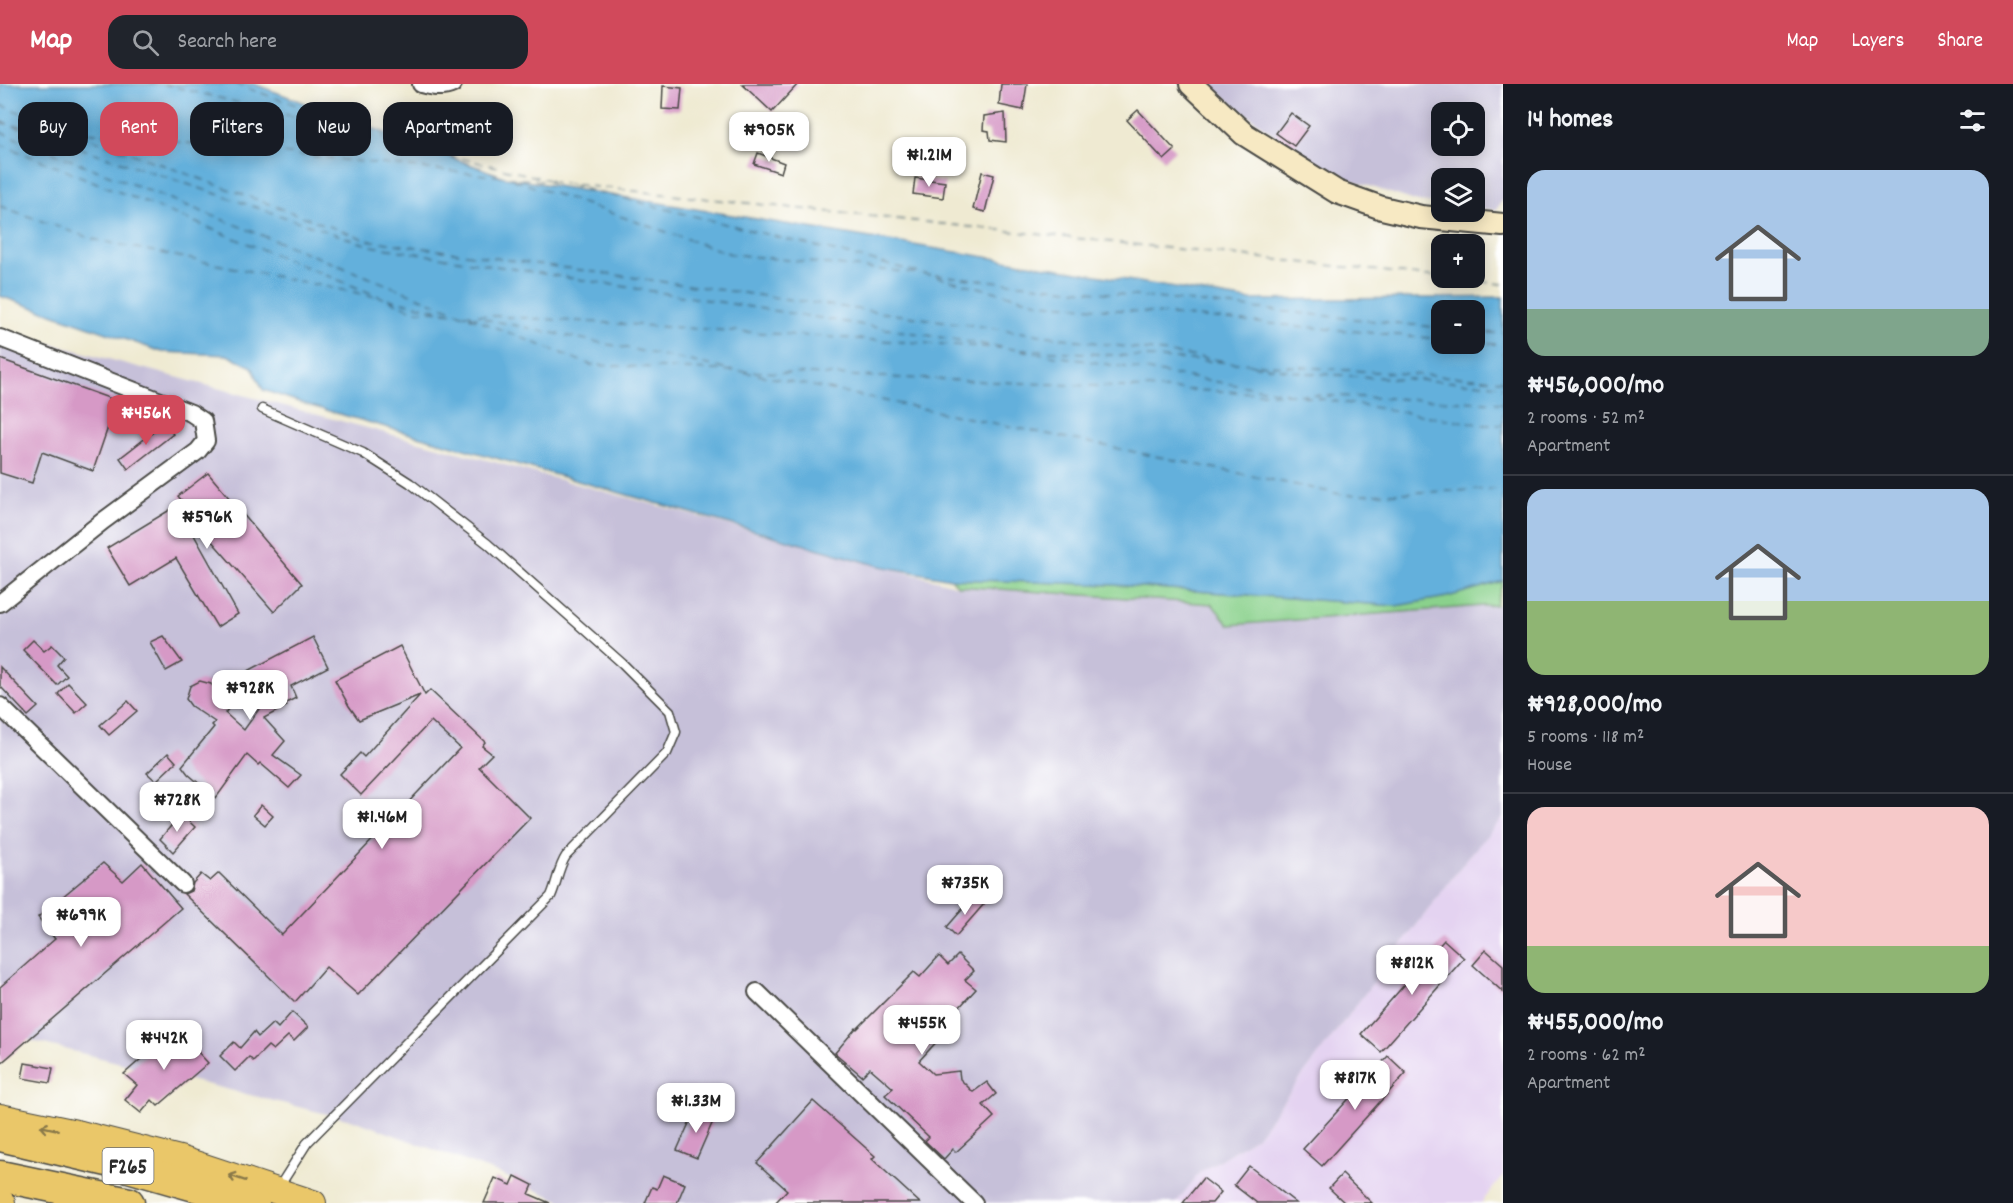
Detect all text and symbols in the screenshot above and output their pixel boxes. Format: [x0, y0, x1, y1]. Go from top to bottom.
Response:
search box [108, 15, 528, 69]
text: Map [30, 22, 72, 62]
icon: search [129, 26, 162, 59]
text: Search here [177, 27, 277, 58]
text: Map [1787, 27, 1818, 57]
text: Layers [1851, 27, 1904, 57]
text: Share [1937, 27, 1983, 57]
chip: Buy [18, 102, 88, 156]
chip: Rent [100, 102, 178, 156]
chip: Filters [190, 102, 284, 156]
chip: New [296, 102, 371, 156]
chip: Apartment [383, 102, 513, 156]
map controls [1431, 102, 1485, 354]
button: locate [1431, 102, 1485, 156]
text: 14 homes [1527, 102, 1613, 139]
icon: filters [1956, 104, 1989, 137]
pin: ₦905K [727, 112, 811, 163]
text: ₦905K [743, 117, 795, 145]
pin: ₦1.21M [880, 137, 978, 188]
text: ₦1.21M [906, 142, 952, 170]
button: layers [1431, 168, 1485, 222]
icon: home [1704, 209, 1812, 317]
button: + [1431, 234, 1485, 288]
button: − [1431, 300, 1485, 354]
text: ₦456,000/mo [1527, 368, 1664, 405]
pin: ₦456K [104, 395, 188, 446]
text: ₦456K [121, 400, 171, 428]
text: 2 rooms · 52 m² [1527, 405, 1645, 433]
text: Apartment [1527, 433, 1610, 461]
pin: ₦596K [165, 499, 249, 550]
text: ₦596K [182, 504, 232, 532]
icon: home [1704, 528, 1812, 636]
pin: ₦928K [208, 670, 292, 721]
text: ₦928K [226, 675, 274, 703]
text: ₦928,000/mo [1527, 687, 1662, 724]
text: 5 rooms · 118 m² [1527, 724, 1644, 752]
text: House [1527, 752, 1572, 780]
pin: ₦728K [135, 782, 219, 833]
text: ₦728K [154, 787, 200, 815]
pin: ₦1.46M [333, 799, 431, 850]
text: ₦1.46M [357, 804, 407, 832]
icon: home [1704, 846, 1812, 954]
pin: ₦735K [923, 865, 1007, 916]
text: ₦735K [941, 870, 989, 898]
pin: ₦699K [39, 897, 123, 948]
text: ₦699K [56, 902, 106, 930]
pin: ₦812K [1370, 945, 1454, 996]
text: ₦812K [1390, 950, 1434, 978]
pin: ₦455K [880, 1005, 964, 1056]
text: ₦455,000/mo [1527, 1005, 1663, 1042]
text: ₦455K [897, 1010, 947, 1038]
pin: ₦442K [122, 1020, 206, 1071]
text: ₦442K [140, 1025, 188, 1053]
text: 2 rooms · 62 m² [1527, 1042, 1646, 1070]
pin: ₦817K [1313, 1060, 1397, 1111]
text: ₦817K [1334, 1065, 1376, 1093]
text: Apartment [1527, 1070, 1610, 1098]
pin: ₦1.33M [647, 1083, 745, 1134]
text: ₦1.33M [671, 1088, 721, 1116]
one-way arrow [40, 1121, 59, 1133]
road number: F265 [102, 1148, 154, 1184]
one-way arrow [228, 1171, 247, 1182]

